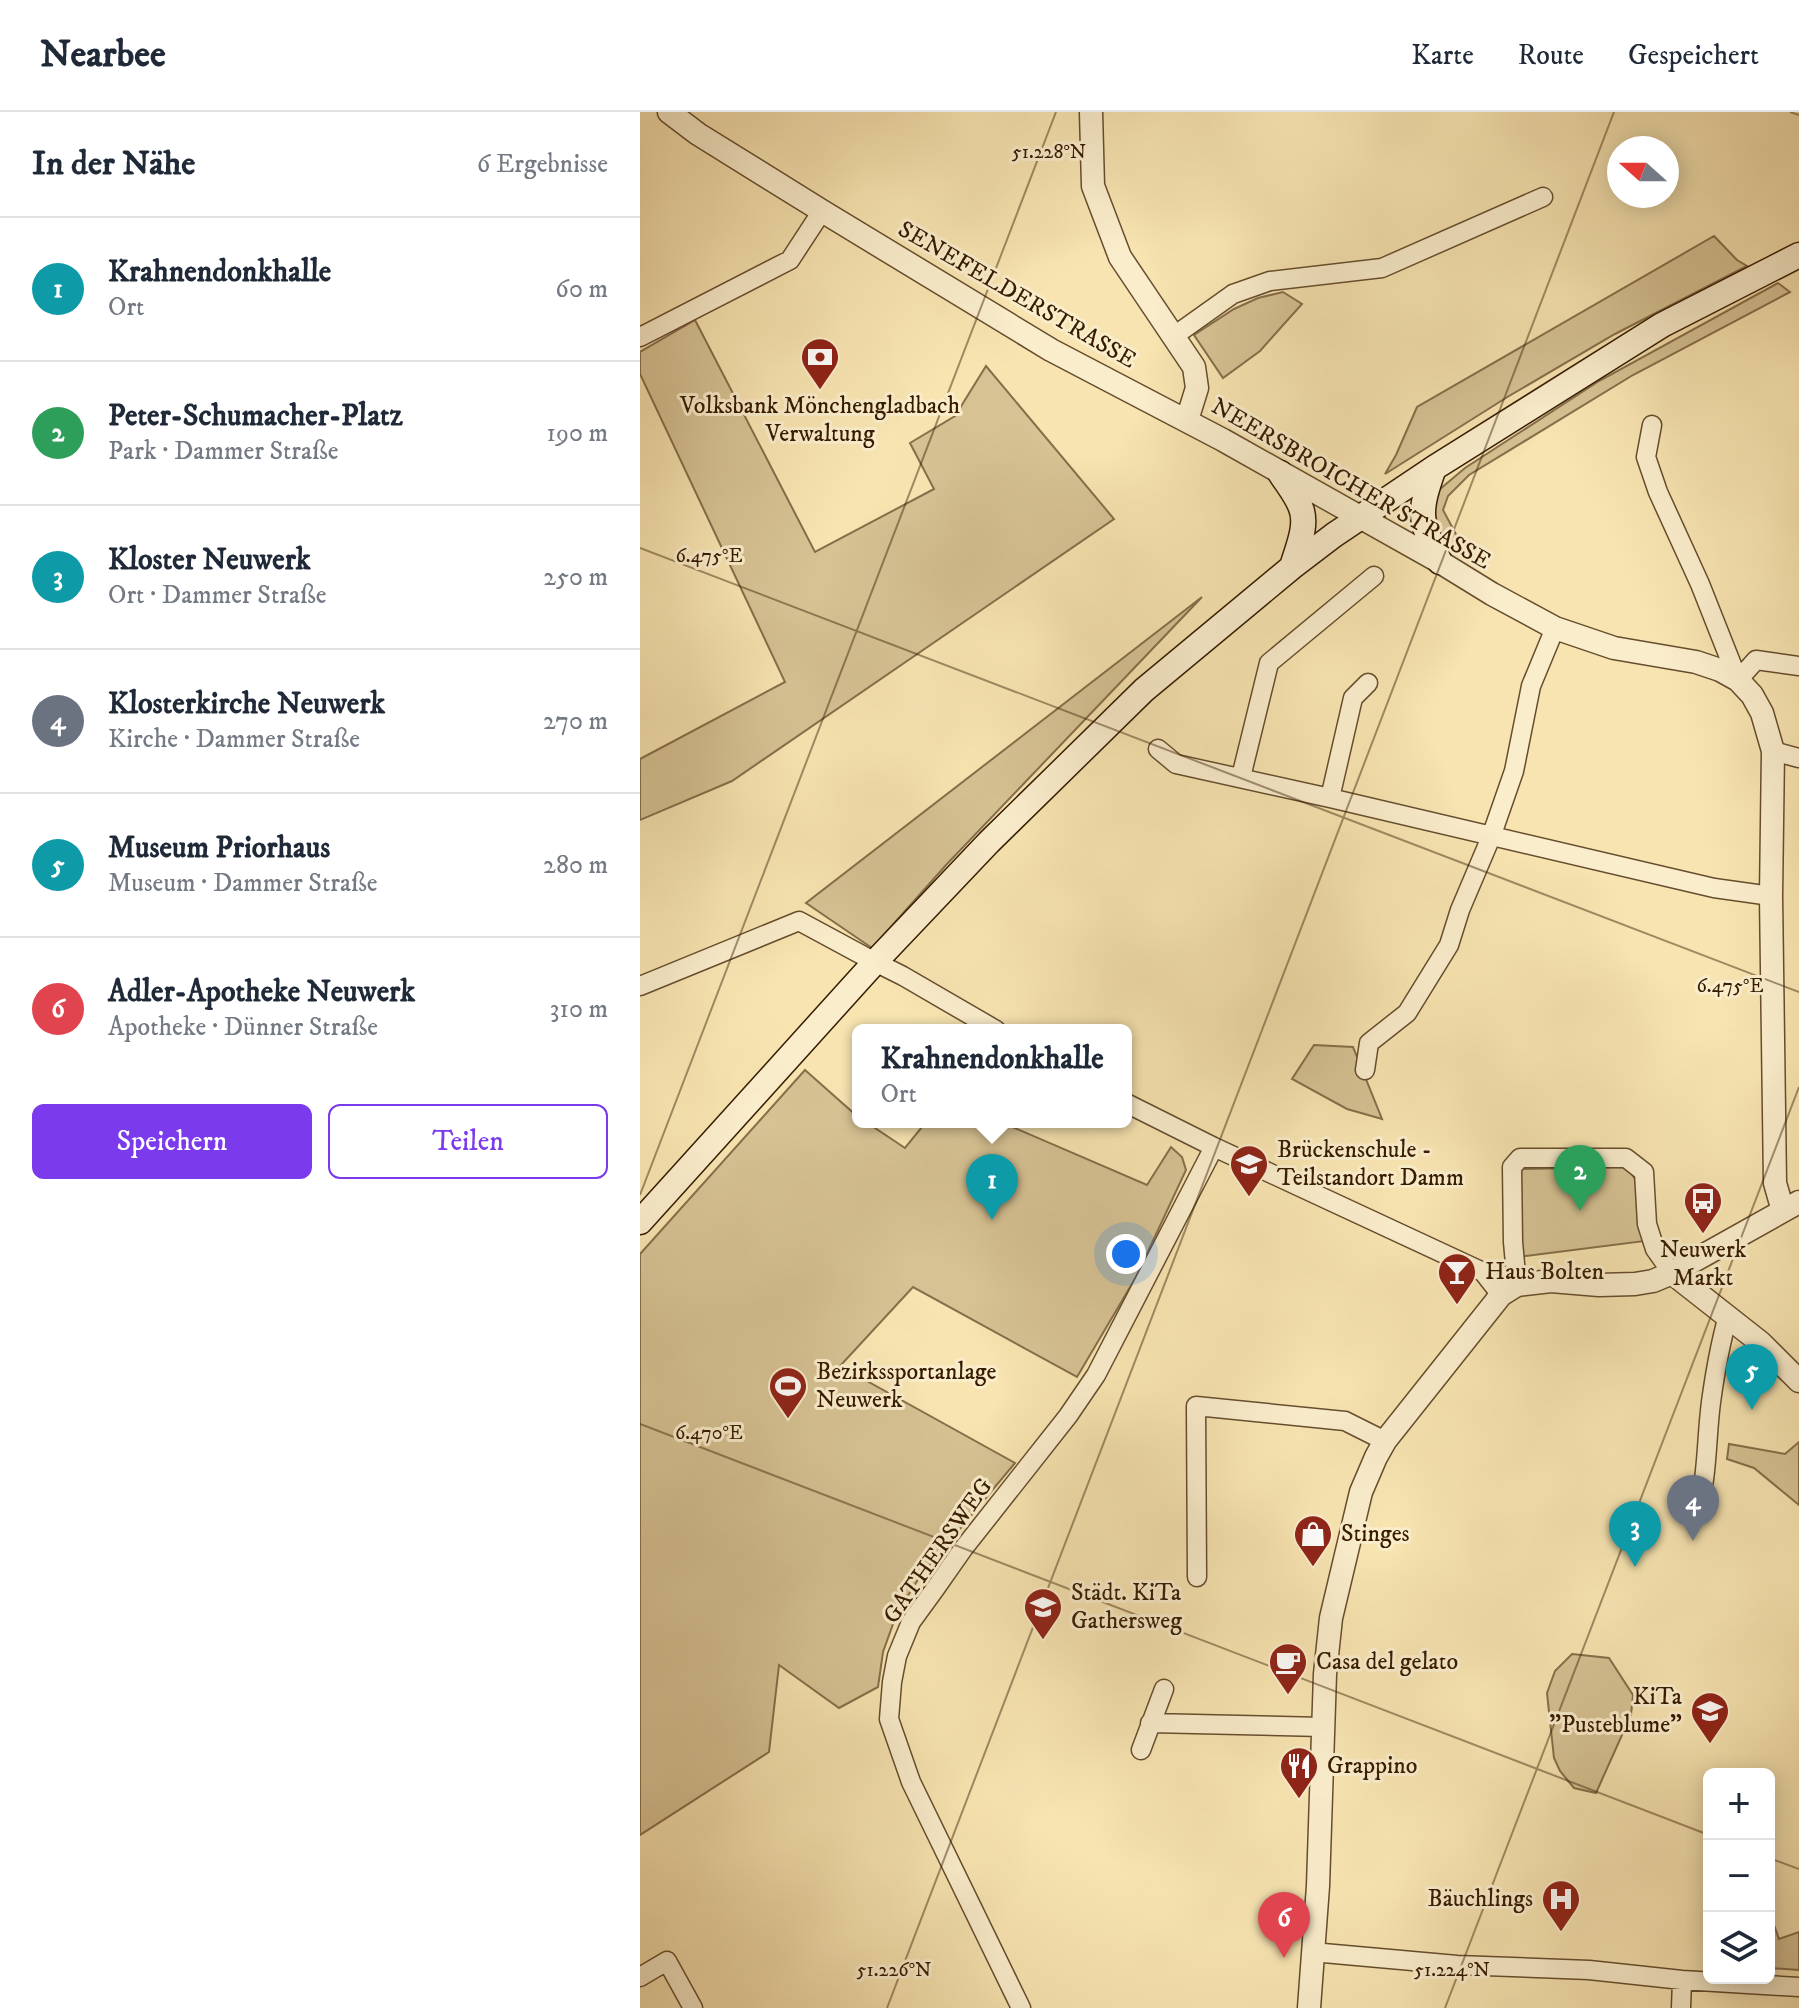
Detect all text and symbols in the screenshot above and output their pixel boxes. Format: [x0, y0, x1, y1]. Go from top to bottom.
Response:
text: Nearbee [40, 31, 166, 79]
text: Karte [1411, 38, 1474, 73]
text: Route [1518, 38, 1584, 73]
text: Gespeichert [1628, 38, 1759, 73]
north arrow [1607, 136, 1679, 208]
text: 51.228°N [1012, 140, 1086, 165]
text: In der Nähe [32, 143, 195, 185]
text: 6 Ergebnisse [477, 148, 608, 181]
street label: SENEFELDERSTRASSE [893, 215, 1141, 375]
text: Krahnendonkhalle [108, 254, 331, 291]
text: 1 [53, 273, 63, 306]
text: 60 m [555, 273, 608, 306]
text: Ort [108, 291, 144, 324]
bank icon: Volksbank Mönchengladbach Verwaltung [799, 336, 841, 391]
place label: Volksbank Mönchengladbach Verwaltung [679, 391, 960, 449]
street label: NEERSBROICHER STRASSE [1206, 392, 1496, 576]
text: Peter-Schumacher-Platz [108, 398, 403, 435]
text: 2 [52, 417, 64, 450]
text: 190 m [546, 417, 608, 450]
text: Park · Dammer Straße [108, 435, 339, 468]
text: Kloster Neuwerk [108, 542, 311, 579]
text: 6.475°E [675, 544, 743, 569]
text: 3 [53, 561, 63, 594]
text: 250 m [543, 561, 608, 594]
text: Ort · Dammer Straße [108, 579, 326, 612]
text: Klosterkirche Neuwerk [108, 686, 385, 723]
text: 4 [51, 705, 65, 738]
text: 270 m [543, 705, 608, 738]
text: Kirche · Dammer Straße [108, 723, 360, 756]
text: Museum Priorhaus [108, 830, 330, 867]
text: 5 [52, 849, 64, 882]
text: 280 m [543, 849, 608, 882]
text: Museum · Dammer Straße [108, 867, 377, 900]
text: Adler-Apotheke Neuwerk [108, 974, 415, 1011]
text: 6.475°E [1696, 974, 1764, 999]
text: 6 [51, 993, 65, 1026]
text: 310 m [550, 993, 608, 1026]
text: Apotheke · Dünner Straße [108, 1011, 378, 1044]
popup [852, 1024, 1132, 1128]
text: Krahnendonkhalle [880, 1041, 1104, 1078]
text: Ort [880, 1078, 917, 1111]
button: Speichern [32, 1104, 312, 1179]
button: Teilen [328, 1104, 608, 1179]
place label: Brückenschule - Teilstandort Damm [1277, 1135, 1464, 1193]
school or university icon: Brückenschule - Teilstandort Damm [1228, 1143, 1270, 1198]
pin: 2 [1554, 1145, 1606, 1211]
pin: 1 [966, 1154, 1018, 1220]
bus stop icon: Neuwerk Markt [1682, 1180, 1724, 1235]
your location [1106, 1234, 1146, 1274]
place label: Neuwerk Markt [1660, 1235, 1746, 1293]
bar icon: Haus Bolten [1436, 1251, 1478, 1306]
place label: Haus Bolten [1485, 1257, 1605, 1287]
pin: 5 [1726, 1344, 1778, 1410]
place label: Bezirkssportanlage Neuwerk [816, 1357, 997, 1415]
sports icon: Bezirkssportanlage Neuwerk [767, 1365, 809, 1420]
text: 6.470°E [675, 1421, 743, 1446]
street label: GATHERSWEG [877, 1472, 999, 1630]
pin: 4 [1667, 1475, 1719, 1541]
pin: 3 [1609, 1501, 1661, 1567]
shop icon: Stinges [1292, 1513, 1334, 1568]
place label: Stinges [1341, 1519, 1410, 1549]
place label: Städt. KiTa Gathersweg [1071, 1578, 1182, 1636]
school or university icon: Städt. KiTa Gathersweg [1022, 1586, 1064, 1641]
cafe icon: Casa del gelato [1267, 1641, 1309, 1696]
place label: Casa del gelato [1316, 1647, 1458, 1677]
place label: KiTa "Pusteblume" [1549, 1682, 1683, 1740]
school or university icon: KiTa "Pusteblume" [1689, 1690, 1731, 1745]
restaurant icon: Grappino [1278, 1745, 1320, 1800]
place label: Grappino [1327, 1751, 1417, 1781]
map controls [1703, 1768, 1775, 1984]
button: + [1703, 1768, 1775, 1840]
button: − [1703, 1840, 1775, 1912]
hospital icon: Bäuchlings [1540, 1878, 1582, 1933]
place label: Bäuchlings [1427, 1884, 1533, 1914]
pin: 6 [1258, 1892, 1310, 1958]
button: layers [1703, 1912, 1775, 1984]
text: 51.226°N [857, 1958, 931, 1983]
text: 51.224°N [1414, 1958, 1490, 1983]

